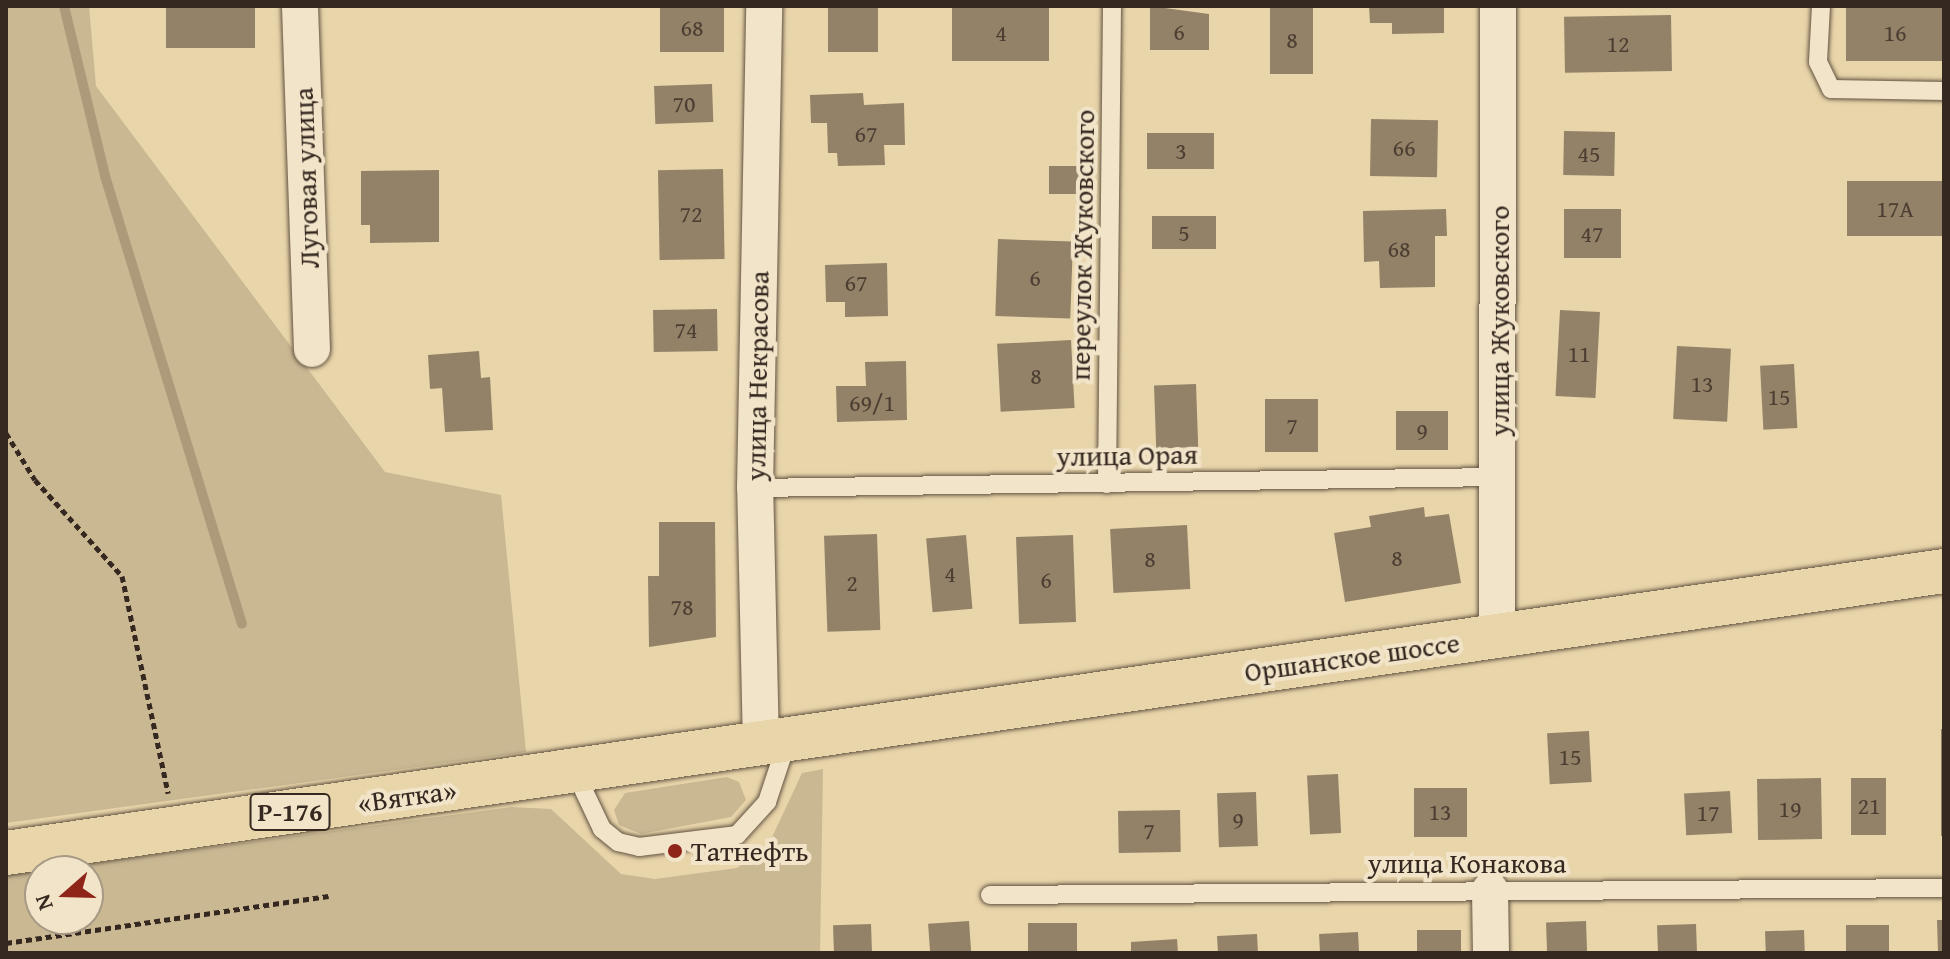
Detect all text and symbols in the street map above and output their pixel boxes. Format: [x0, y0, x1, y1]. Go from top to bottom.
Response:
house number: 68 [680, 14, 704, 42]
house number: 6 [1173, 18, 1185, 46]
house number: 4 [995, 19, 1007, 47]
house number: 16 [1883, 19, 1907, 47]
house number: 8 [1286, 26, 1298, 54]
house number: 12 [1606, 30, 1630, 58]
street label: Луговая улица [286, 87, 326, 269]
house number: 70 [672, 90, 696, 118]
street label: переулок Жуковского [1063, 109, 1101, 381]
house number: 67 [854, 120, 878, 148]
house number: 66 [1392, 134, 1416, 162]
house number: 3 [1175, 137, 1187, 165]
house number: 45 [1577, 140, 1601, 168]
house number: 17А [1876, 195, 1914, 223]
house number: 72 [679, 200, 703, 228]
street label: улица Жуковского [1482, 206, 1516, 436]
house number: 5 [1178, 219, 1190, 247]
house number: 47 [1580, 220, 1604, 248]
house number: 68 [1387, 235, 1411, 263]
house number: 6 [1029, 264, 1041, 292]
house number: 67 [844, 269, 868, 297]
street label: улица Некрасова [738, 271, 776, 481]
house number: 74 [674, 316, 698, 344]
house number: 11 [1567, 340, 1591, 368]
house number: 8 [1030, 362, 1042, 390]
house number: 13 [1690, 370, 1714, 398]
house number: 15 [1767, 383, 1791, 411]
house number: 69/1 [849, 389, 895, 417]
house number: 7 [1286, 412, 1298, 440]
house number: 9 [1416, 417, 1428, 445]
street label: улица Орая [1056, 437, 1198, 473]
house number: 8 [1391, 544, 1403, 572]
house number: 8 [1144, 545, 1156, 573]
house number: 4 [944, 560, 956, 588]
house number: 6 [1040, 566, 1052, 594]
house number: 2 [846, 569, 858, 597]
house number: 78 [670, 593, 694, 621]
street label: Оршанское шоссе [1242, 625, 1462, 689]
house number: 15 [1558, 743, 1582, 771]
street label: «Вятка» [356, 772, 458, 820]
road number: Р-176 [248, 790, 332, 834]
house number: 21 [1857, 792, 1881, 820]
house number: 19 [1778, 795, 1802, 823]
house number: 13 [1428, 798, 1452, 826]
house number: 17 [1696, 799, 1720, 827]
house number: 9 [1232, 806, 1244, 834]
house number: 7 [1143, 817, 1155, 845]
place label: Татнефть [691, 834, 808, 868]
marker: Татнефть [666, 842, 684, 860]
street label: улица Конакова [1368, 846, 1566, 880]
north arrow [24, 855, 104, 935]
text: N [26, 890, 61, 915]

